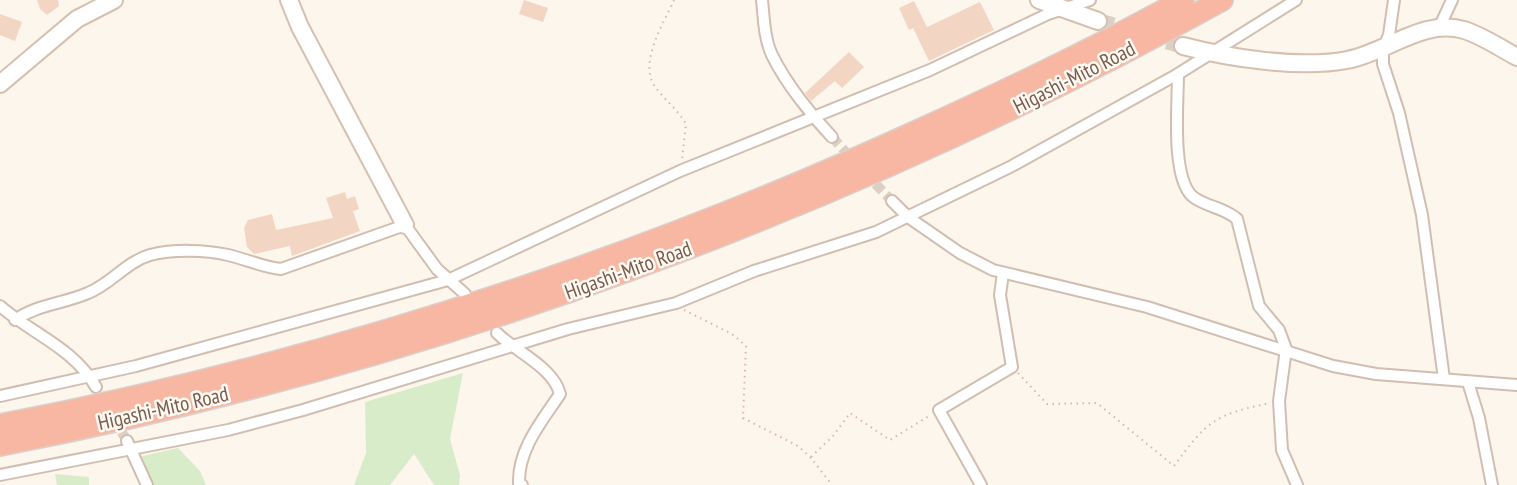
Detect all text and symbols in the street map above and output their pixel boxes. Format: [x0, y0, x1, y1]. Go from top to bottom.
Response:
street label: Higashi-Mito Road [1009, 35, 1139, 119]
street label: Higashi-Mito Road [561, 235, 695, 305]
street label: Higashi-Mito Road [95, 380, 231, 436]

